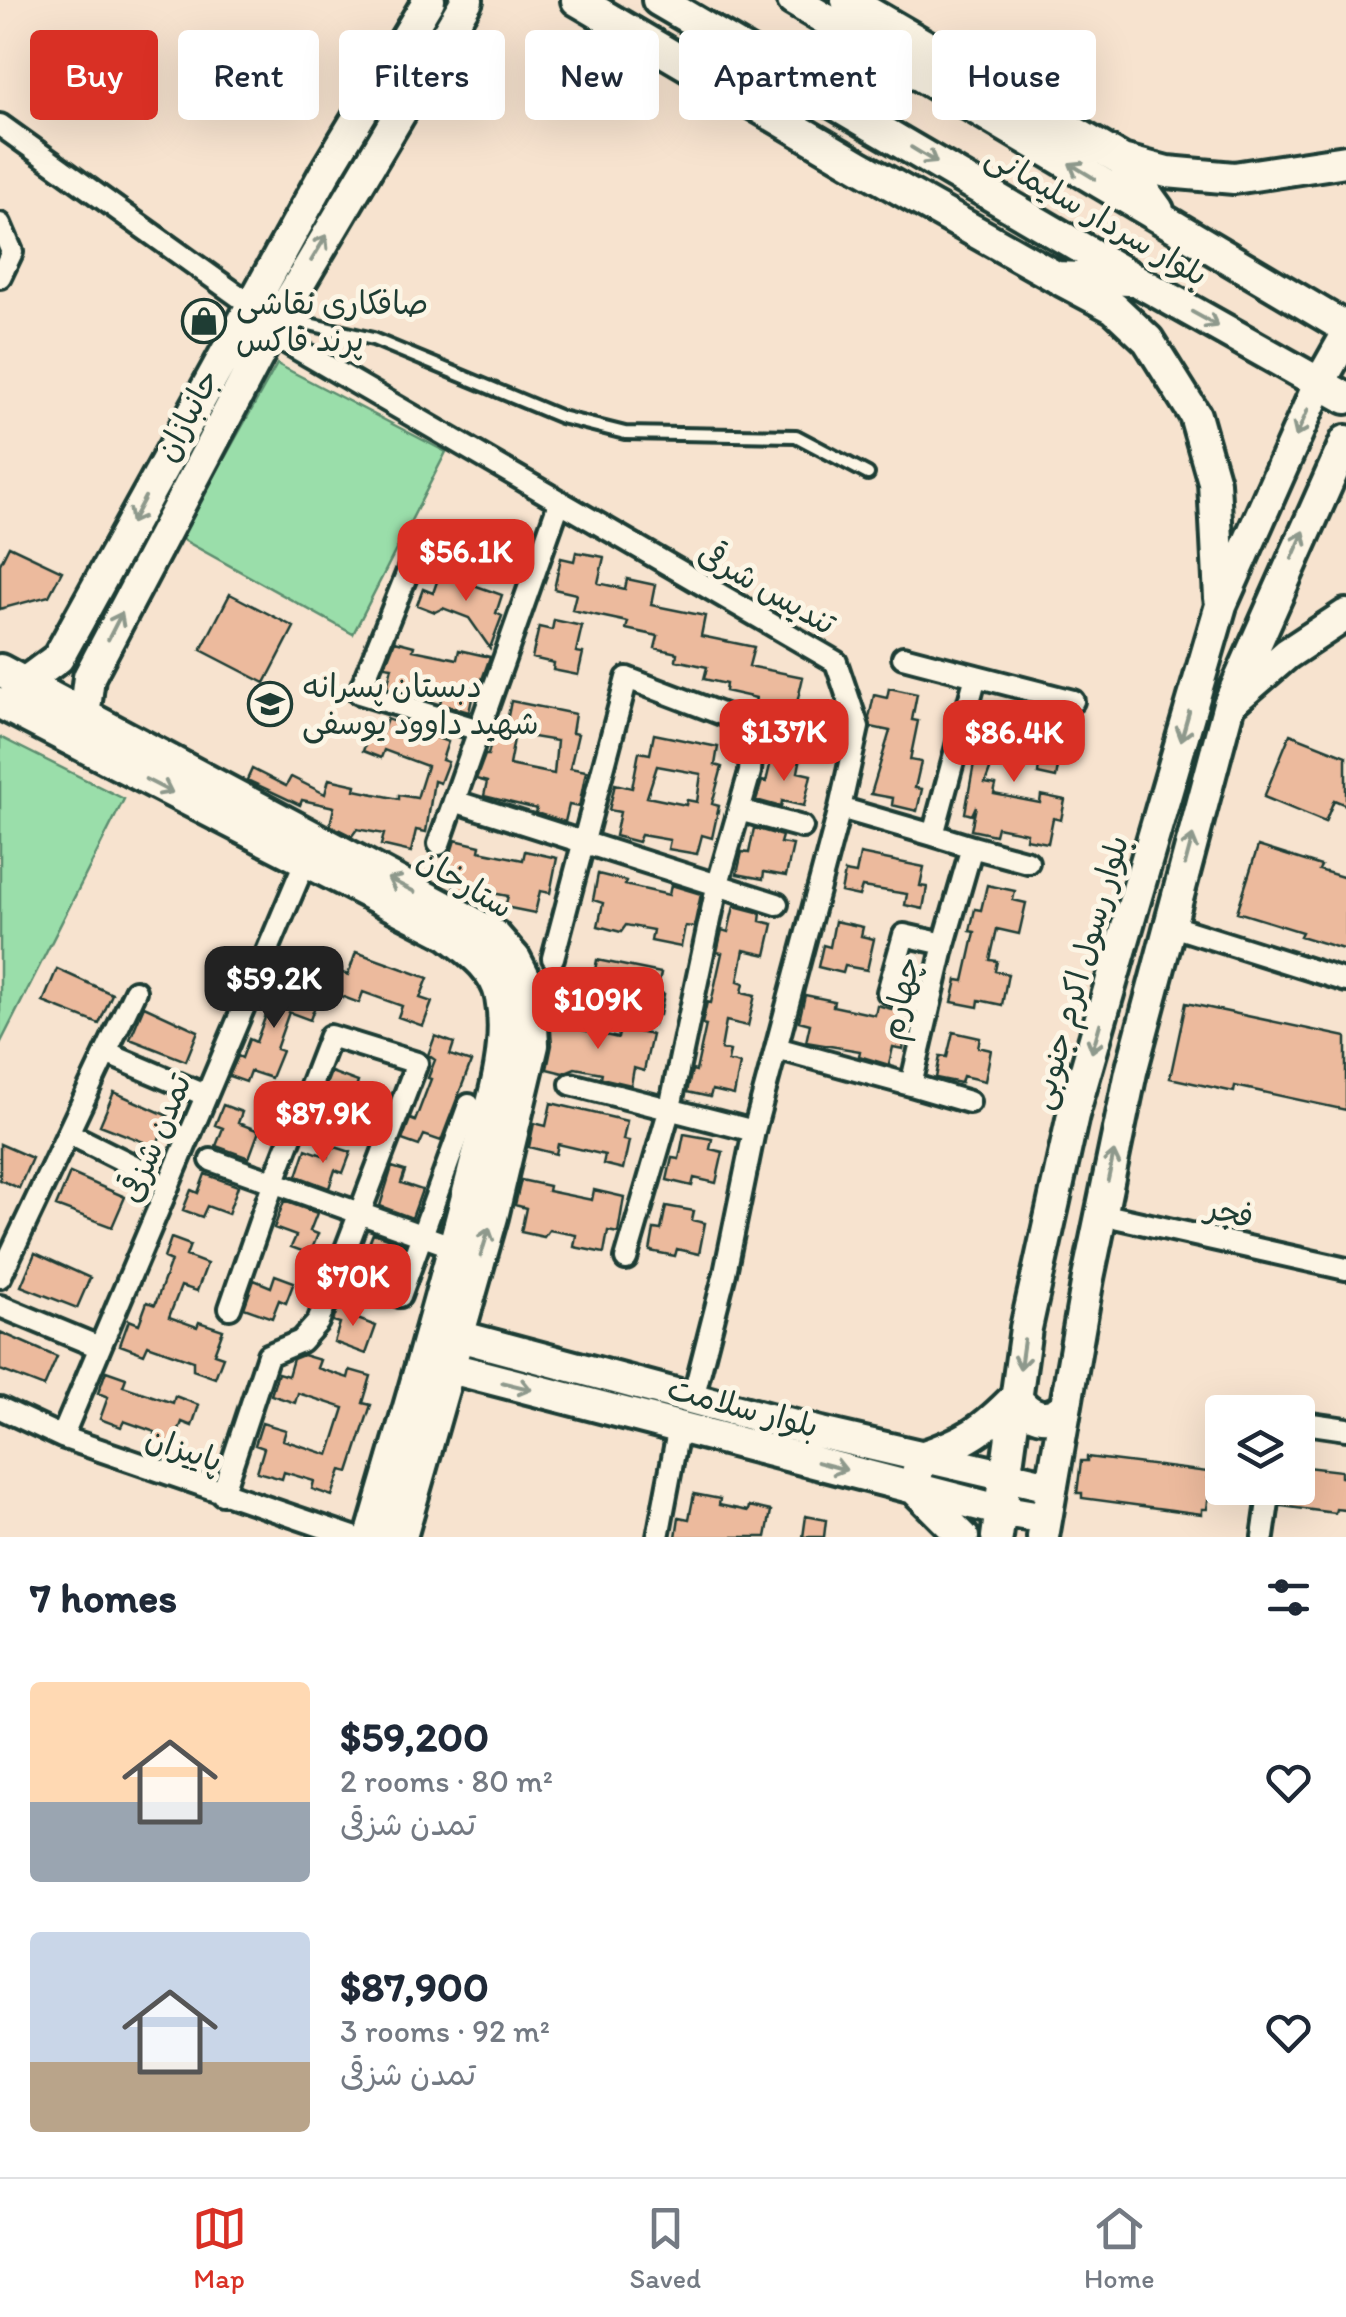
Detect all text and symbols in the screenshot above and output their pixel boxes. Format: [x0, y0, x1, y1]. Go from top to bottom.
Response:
chip: Buy [30, 30, 158, 120]
chip: Rent [178, 30, 319, 120]
chip: Filters [339, 30, 505, 120]
chip: New [525, 30, 659, 120]
chip: Apartment [679, 30, 912, 120]
chip: House [932, 30, 1096, 120]
street label: بلوار سردار سلیمانی [979, 136, 1214, 296]
one-way arrow [909, 145, 938, 165]
one-way arrow [1068, 161, 1097, 181]
one-way arrow [309, 234, 329, 263]
place label: صافکاری نقاشی پرند فاکس [236, 284, 428, 361]
shop icon: صافکاری نقاشی پرند فاکس [181, 298, 227, 344]
one-way arrow [1189, 309, 1219, 329]
street label: جانبازان [147, 362, 227, 468]
one-way arrow [1292, 407, 1310, 438]
one-way arrow [128, 495, 147, 525]
pin: $56.1K [385, 519, 547, 604]
one-way arrow [1290, 530, 1308, 561]
text: $56.1K [419, 532, 513, 570]
street label: تندیس شرقی [691, 533, 843, 643]
one-way arrow [106, 612, 126, 642]
place label: دبستان پسرانه شهید داوود یوسفی [302, 667, 539, 744]
school or university icon: دبستان پسرانه شهید داوود یوسفی [247, 681, 293, 727]
pin: $137K [714, 699, 854, 784]
pin: $86.4K [933, 700, 1095, 785]
one-way arrow [1175, 710, 1193, 741]
text: $137K [742, 712, 826, 750]
text: $86.4K [965, 713, 1063, 751]
one-way arrow [143, 777, 173, 796]
street label: بلوار رسول اکرم جنوبی [1022, 831, 1142, 1115]
one-way arrow [1181, 835, 1199, 866]
street label: ستارخان [410, 840, 520, 926]
one-way arrow [387, 875, 417, 894]
pin: $59.2K [193, 946, 355, 1031]
street label: چهارم [872, 953, 933, 1045]
text: $59.2K [227, 959, 321, 997]
pin: $109K [528, 967, 668, 1052]
text: $109K [554, 980, 642, 1018]
one-way arrow [1085, 1022, 1104, 1053]
street label: تمدن شزقی [111, 1067, 199, 1208]
pin: $87.9K [242, 1081, 404, 1166]
text: $87.9K [276, 1094, 370, 1132]
one-way arrow [1103, 1151, 1122, 1183]
street label: فجر [1200, 1187, 1257, 1236]
one-way arrow [477, 1227, 495, 1258]
pin: $70K [294, 1244, 412, 1329]
text: $70K [317, 1257, 389, 1295]
one-way arrow [1012, 1338, 1030, 1370]
street label: بلوار سلامت [663, 1369, 823, 1445]
one-way arrow [501, 1377, 532, 1396]
map controls [1205, 1395, 1315, 1505]
button: layers [1205, 1395, 1315, 1505]
street label: پاییزان [140, 1418, 227, 1482]
one-way arrow [816, 1458, 847, 1477]
icon: filters [1261, 1570, 1316, 1625]
text: 7 homes [30, 1572, 177, 1623]
text: $59,200 [340, 1711, 489, 1762]
icon: home [110, 1722, 230, 1842]
icon: heart [1261, 1755, 1316, 1810]
text: 2 rooms · 80 m² [340, 1762, 553, 1800]
text: تمدن شزقی [340, 1805, 476, 1843]
text: $87,900 [340, 1961, 489, 2012]
icon: home [110, 1972, 230, 2092]
icon: heart [1261, 2005, 1316, 2060]
text: 3 rooms · 92 m² [340, 2012, 550, 2050]
text: تمدن شزقی [340, 2055, 476, 2093]
tab: Map [192, 2201, 247, 2295]
tab: Saved [630, 2201, 701, 2295]
tab: Home [1084, 2201, 1155, 2295]

